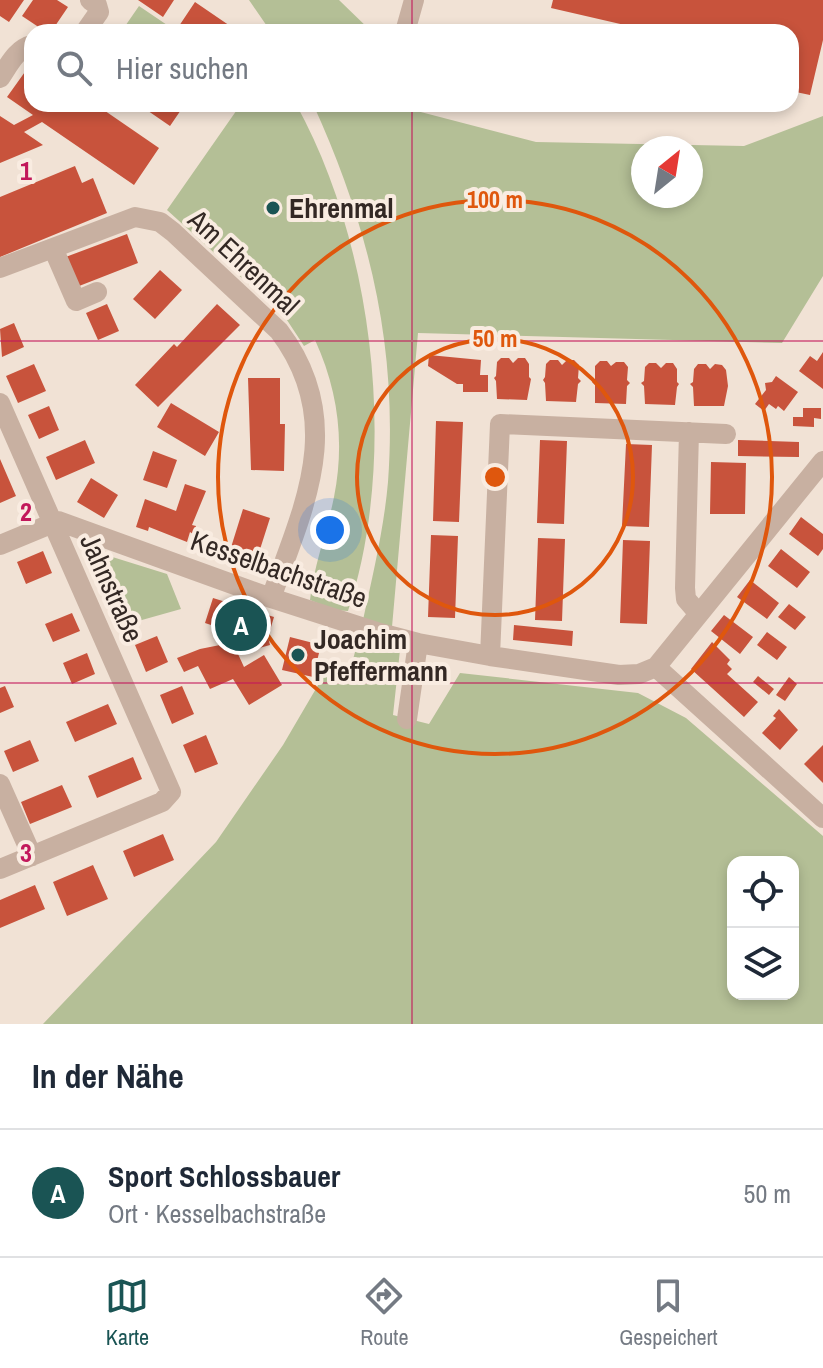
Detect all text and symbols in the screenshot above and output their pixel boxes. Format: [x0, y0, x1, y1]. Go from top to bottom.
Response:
search box [24, 24, 799, 112]
icon: search [52, 46, 96, 90]
text: Hier suchen [116, 48, 249, 88]
north arrow [631, 136, 703, 208]
text: 1 [20, 153, 32, 188]
text: 100 m [467, 183, 523, 215]
place label: Ehrenmal [289, 189, 394, 227]
marker: Ehrenmal [264, 199, 282, 217]
street label: Am Ehrenmal [179, 200, 308, 323]
text: 50 m [473, 322, 517, 354]
centre of rings [481, 463, 509, 491]
text: 2 [20, 494, 32, 529]
your location [310, 510, 350, 550]
street label: Kesselbachstraße [186, 521, 372, 617]
street label: Jahnstraße [71, 528, 153, 648]
pin: A [215, 595, 267, 655]
place label: Joachim Pfeffermann [314, 620, 448, 690]
marker: Joachim Pfeffermann [289, 646, 307, 664]
text: 3 [20, 835, 32, 870]
map controls [727, 856, 799, 1000]
button: locate [727, 856, 799, 928]
button: layers [727, 928, 799, 1000]
text: In der Nähe [32, 1053, 184, 1099]
text: Sport Schlossbauer [108, 1156, 340, 1196]
text: A [50, 1176, 66, 1211]
text: 50 m [744, 1176, 791, 1211]
text: Ort · Kesselbachstraße [108, 1196, 326, 1231]
tab: Karte [105, 1274, 149, 1352]
tab: Route [360, 1274, 408, 1352]
tab: Gespeichert [619, 1274, 718, 1352]

